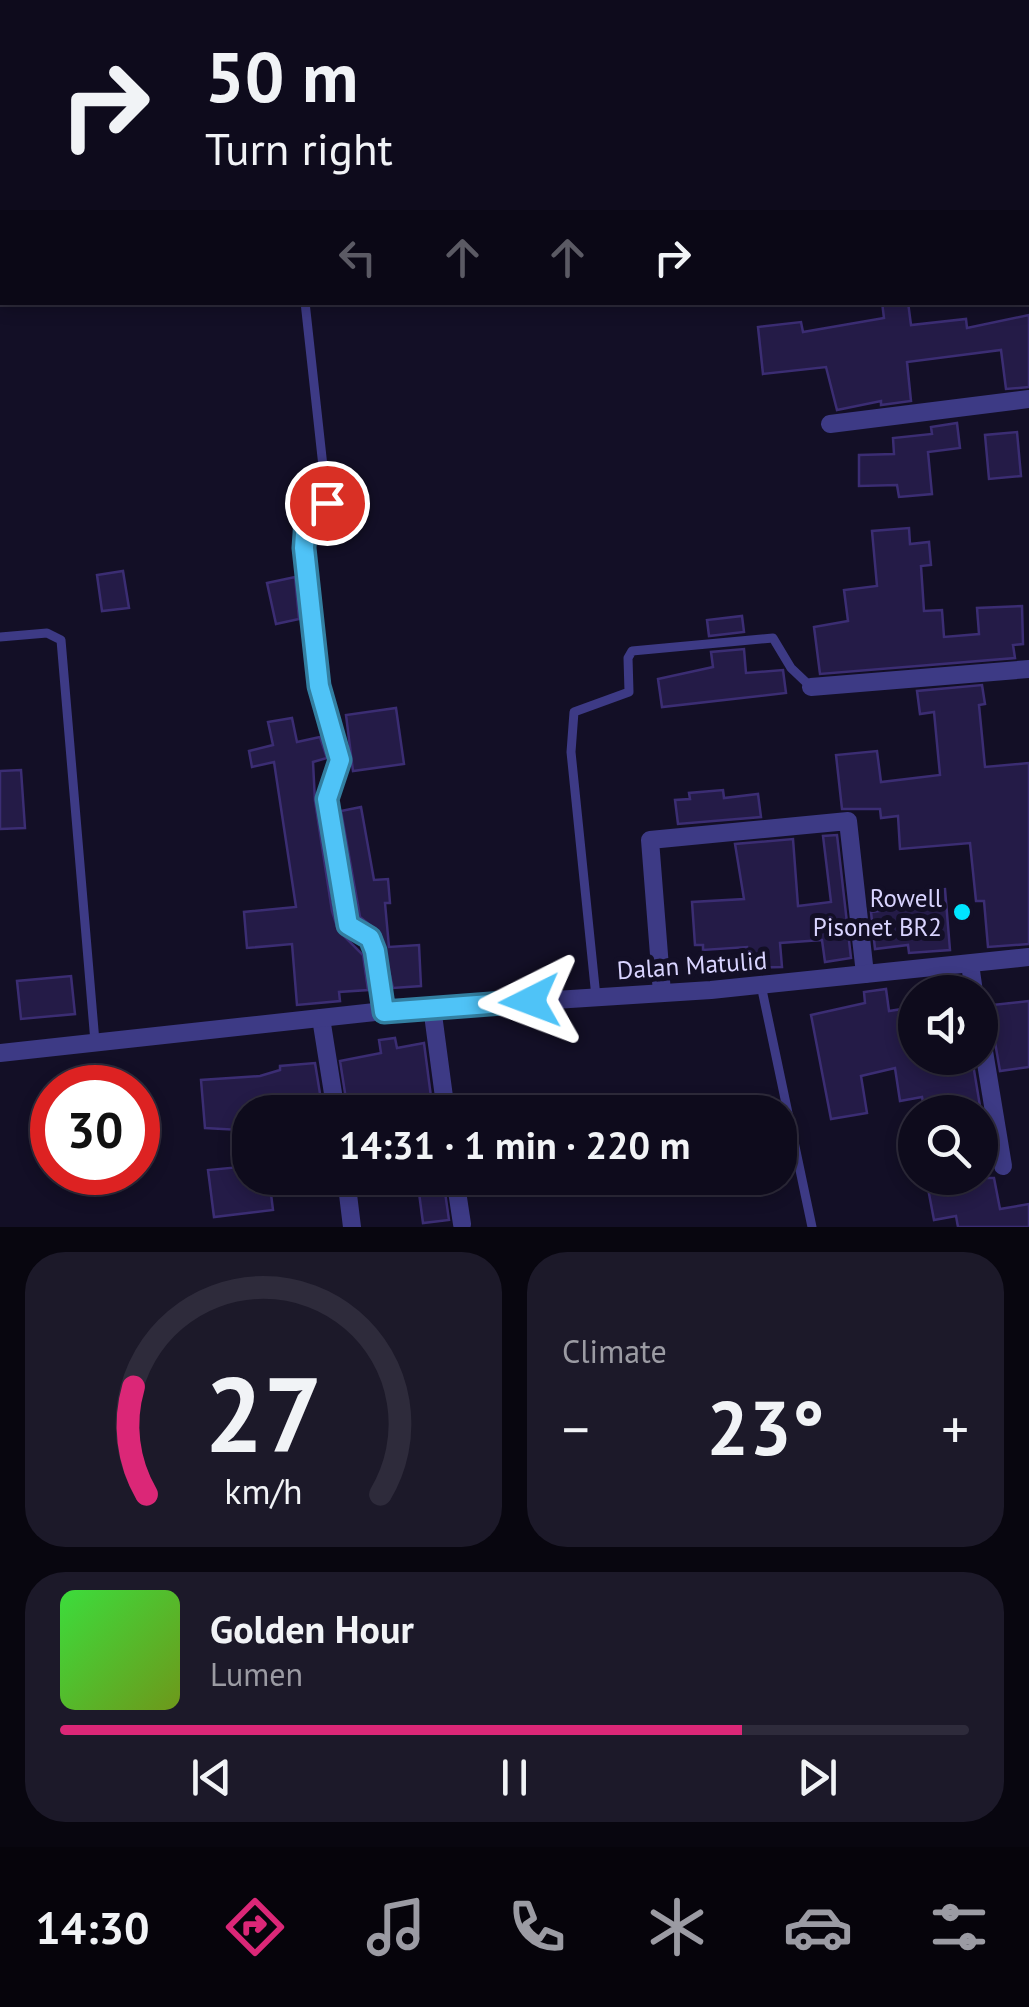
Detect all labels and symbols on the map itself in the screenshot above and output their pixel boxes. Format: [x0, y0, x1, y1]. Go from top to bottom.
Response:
pin [285, 461, 370, 546]
place label: Rowell Pisonet BR2 [813, 882, 943, 943]
marker: Rowell Pisonet BR2 [951, 901, 973, 923]
street label: Dalan Matulid [616, 944, 768, 986]
position arrow [478, 949, 582, 1053]
speed limit sign: 30 [30, 1065, 160, 1195]

